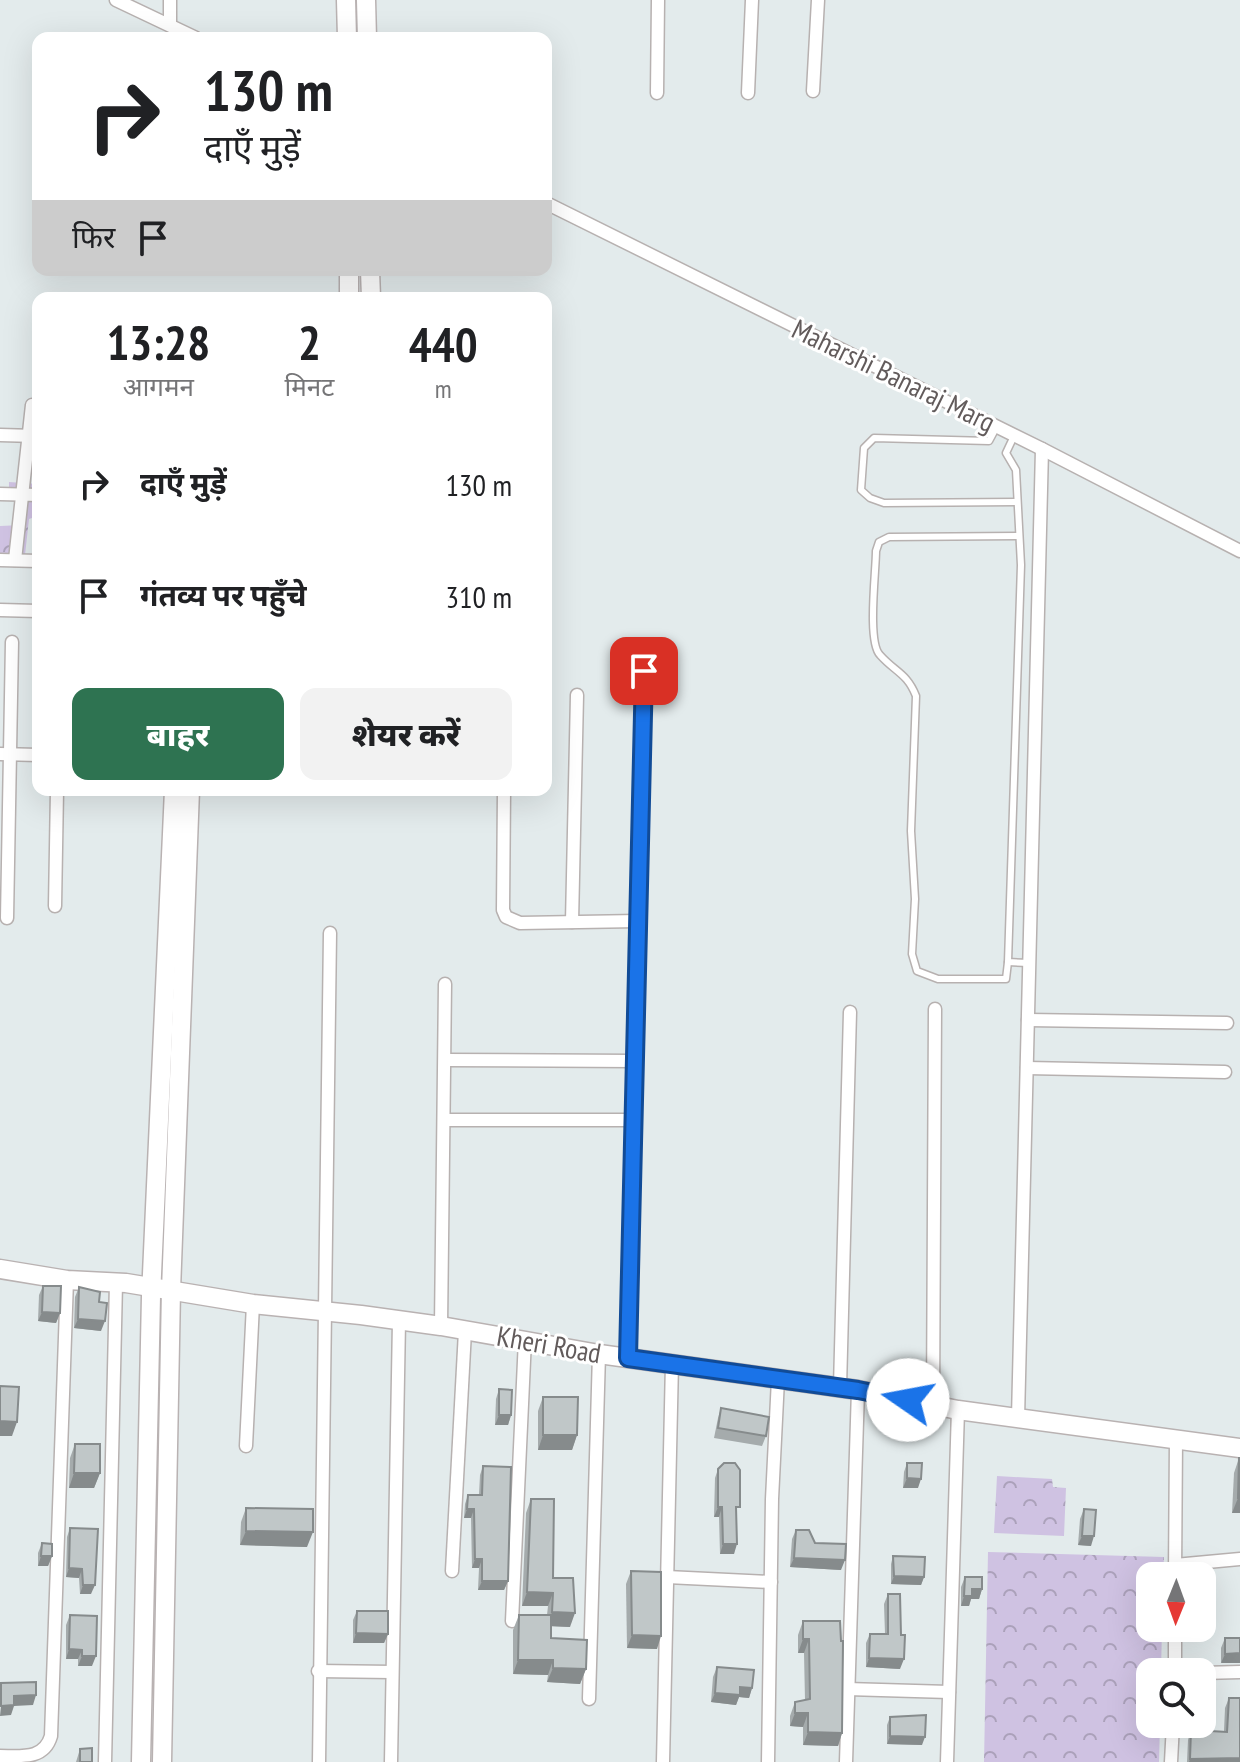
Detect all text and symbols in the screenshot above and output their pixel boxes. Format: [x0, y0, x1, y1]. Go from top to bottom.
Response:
text: 130 m [204, 54, 333, 126]
icon: right [72, 64, 176, 168]
text: दाएँ मुड़ें [204, 124, 301, 171]
icon: arrive [131, 216, 175, 260]
text: फिर [72, 217, 115, 256]
street label: Maharshi Banaraj Marg [786, 310, 1002, 440]
text: 13:28 [106, 311, 210, 373]
text: 2 [298, 311, 321, 373]
text: 440 [409, 313, 478, 375]
text: आगमन [123, 370, 194, 403]
text: मिनट [285, 370, 334, 403]
text: m [435, 372, 452, 405]
icon: right [72, 462, 116, 506]
text: दाएँ मुड़ें [140, 463, 227, 502]
text: 130 m [446, 465, 512, 504]
icon: arrive [72, 574, 116, 618]
text: गंतव्य पर पहुँचे [140, 575, 307, 614]
text: 310 m [446, 577, 512, 616]
pin [610, 637, 678, 705]
icon: arrive [622, 649, 666, 693]
button: बाहर [72, 688, 284, 780]
button: शेयर करें [300, 688, 512, 780]
street label: Kheri Road [494, 1317, 604, 1371]
position arrow [866, 1358, 950, 1442]
north arrow [1136, 1562, 1216, 1642]
map controls [1136, 1562, 1216, 1738]
button: search [1136, 1658, 1216, 1738]

